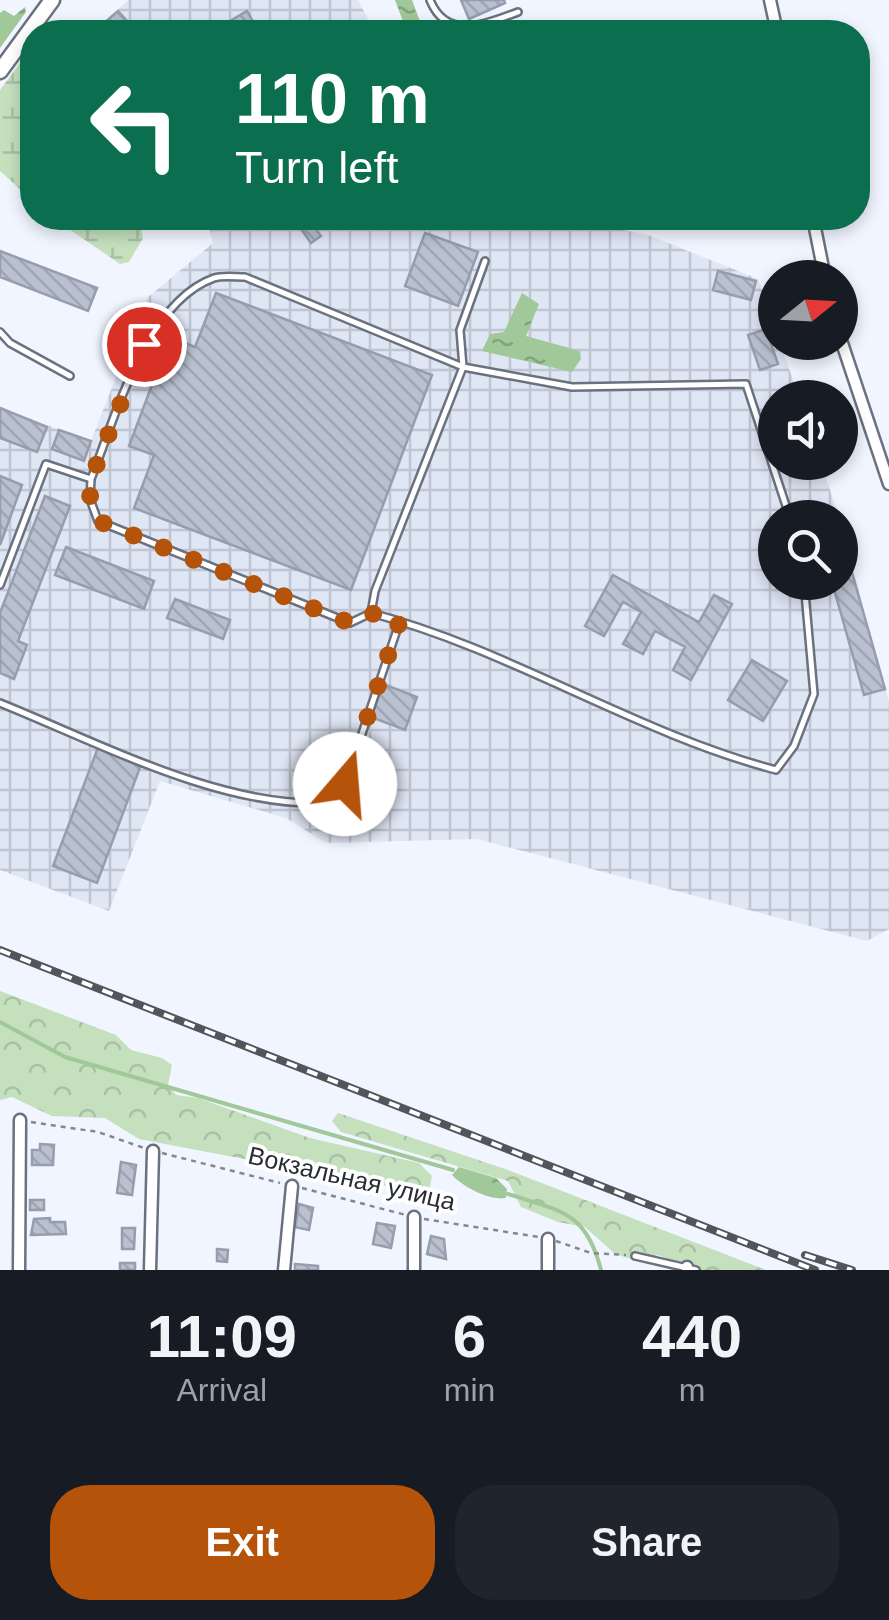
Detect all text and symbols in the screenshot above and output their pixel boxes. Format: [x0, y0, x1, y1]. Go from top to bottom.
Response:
icon: left [70, 60, 200, 190]
text: 110 m [235, 60, 430, 138]
text: Turn left [235, 142, 398, 193]
north arrow [758, 260, 858, 360]
map controls [758, 260, 858, 600]
pin [102, 302, 187, 387]
icon: arrive [117, 317, 172, 372]
button: sound [758, 380, 858, 480]
button: search [758, 500, 858, 600]
position arrow [293, 732, 397, 836]
street label: Вокзальная улица [246, 1141, 458, 1215]
text: 11:09 [147, 1303, 297, 1370]
text: 6 [453, 1303, 486, 1370]
text: 440 [642, 1303, 742, 1370]
text: Arrival [177, 1372, 267, 1408]
text: min [444, 1372, 495, 1408]
text: m [679, 1372, 705, 1408]
button: Exit [50, 1485, 435, 1600]
button: Share [455, 1485, 839, 1600]

